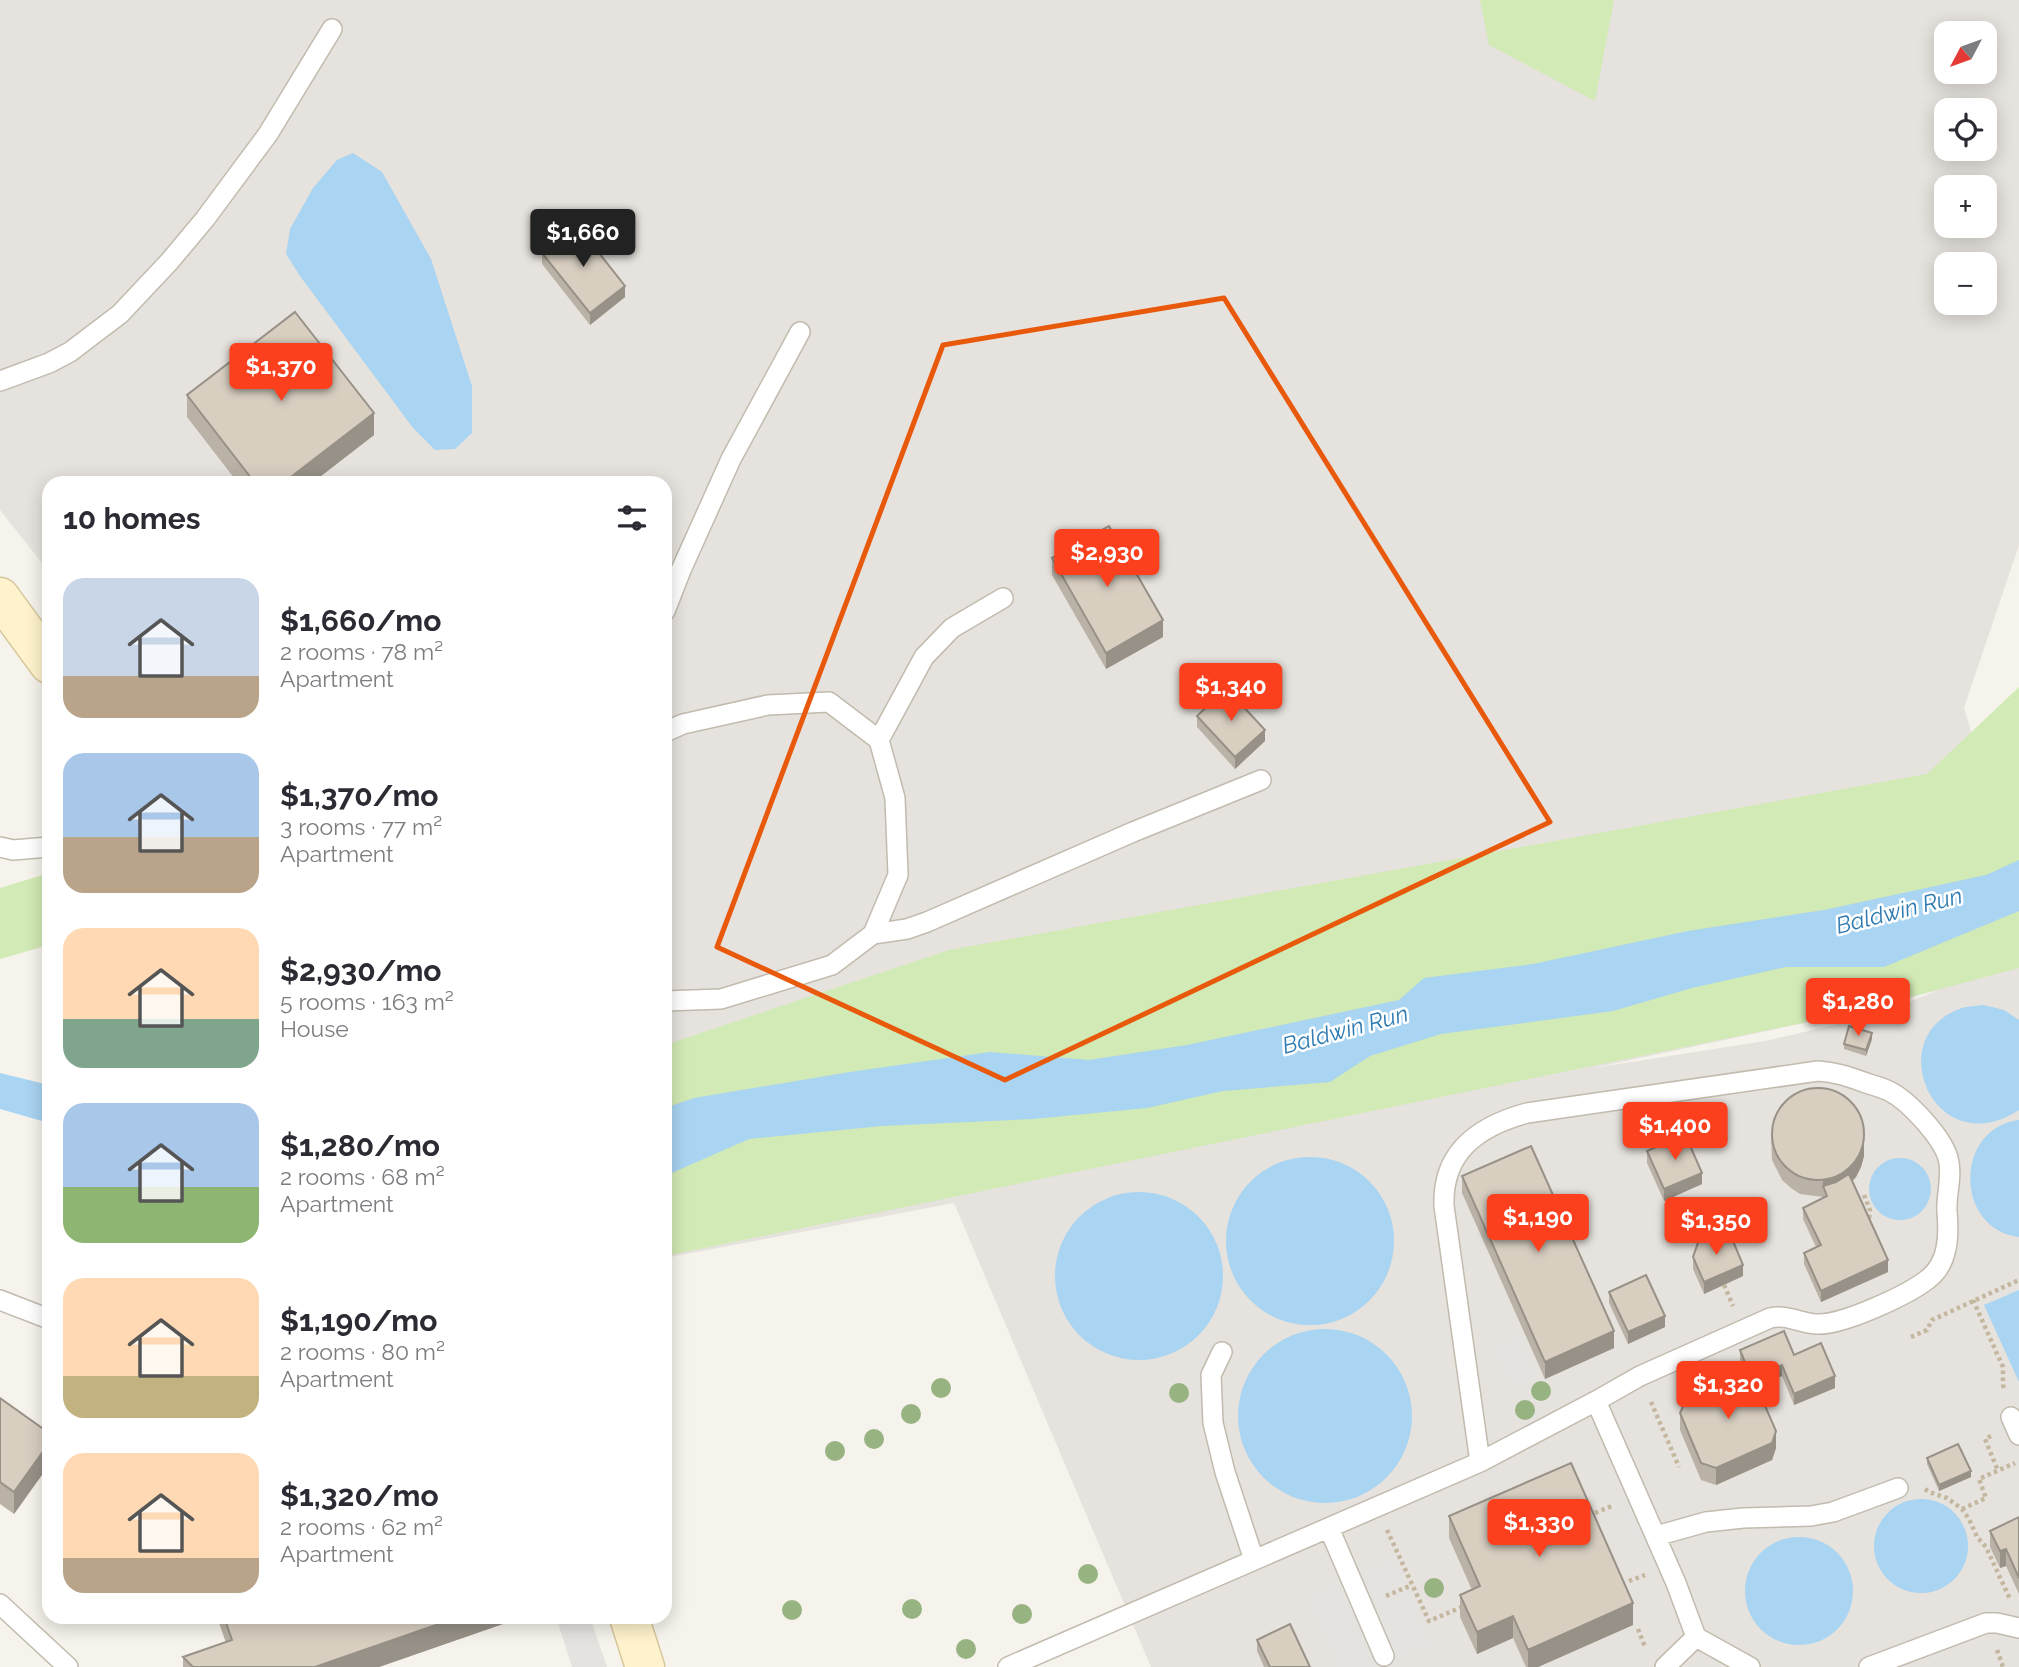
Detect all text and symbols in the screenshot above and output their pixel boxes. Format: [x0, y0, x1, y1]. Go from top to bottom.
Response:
north arrow [1934, 21, 1997, 84]
map controls [1934, 21, 1997, 315]
button: locate [1934, 98, 1997, 161]
button: + [1934, 175, 1997, 238]
pin: $1,660 [526, 210, 640, 269]
text: $1,660 [546, 218, 620, 245]
button: − [1934, 252, 1997, 315]
pin: $1,370 [224, 344, 338, 403]
text: $1,370 [245, 352, 317, 379]
icon: filters [613, 499, 651, 537]
text: 10 homes [63, 501, 200, 536]
pin: $2,930 [1050, 530, 1164, 589]
text: $2,930 [1070, 538, 1144, 565]
text: $1,660/mo [280, 603, 441, 638]
icon: home [119, 606, 203, 690]
text: 2 rooms · 78 m² [280, 638, 443, 665]
pin: $1,340 [1174, 664, 1288, 723]
text: Apartment [280, 665, 394, 692]
text: $1,340 [1195, 672, 1267, 699]
text: $1,370/mo [280, 778, 439, 813]
icon: home [119, 781, 203, 865]
text: 3 rooms · 77 m² [280, 813, 442, 840]
text: Apartment [280, 840, 394, 867]
water label: Baldwin Run [1833, 881, 1965, 939]
text: $2,930/mo [280, 953, 442, 988]
icon: home [119, 956, 203, 1040]
pin: $1,280 [1801, 978, 1915, 1038]
text: $1,280 [1822, 987, 1894, 1014]
text: 5 rooms · 163 m² [280, 988, 454, 1015]
water label: Baldwin Run [1279, 999, 1411, 1059]
text: House [280, 1015, 349, 1042]
pin: $1,400 [1618, 1102, 1732, 1162]
text: $1,400 [1639, 1111, 1711, 1138]
text: $1,280/mo [280, 1128, 440, 1163]
icon: home [119, 1131, 203, 1215]
text: 2 rooms · 68 m² [280, 1163, 445, 1190]
text: Apartment [280, 1190, 394, 1217]
pin: $1,190 [1481, 1194, 1595, 1254]
pin: $1,350 [1659, 1198, 1773, 1257]
text: $1,190 [1503, 1203, 1573, 1230]
text: $1,350 [1681, 1206, 1751, 1233]
text: $1,190/mo [280, 1303, 437, 1338]
icon: home [119, 1306, 203, 1390]
text: 2 rooms · 80 m² [280, 1338, 445, 1365]
pin: $1,320 [1671, 1362, 1785, 1421]
text: Apartment [280, 1365, 394, 1392]
text: $1,320 [1692, 1370, 1764, 1397]
text: $1,320/mo [280, 1478, 439, 1513]
icon: home [119, 1481, 203, 1565]
pin: $1,330 [1482, 1500, 1596, 1559]
text: $1,330 [1503, 1508, 1575, 1535]
text: 2 rooms · 62 m² [280, 1513, 443, 1540]
text: Apartment [280, 1540, 394, 1567]

